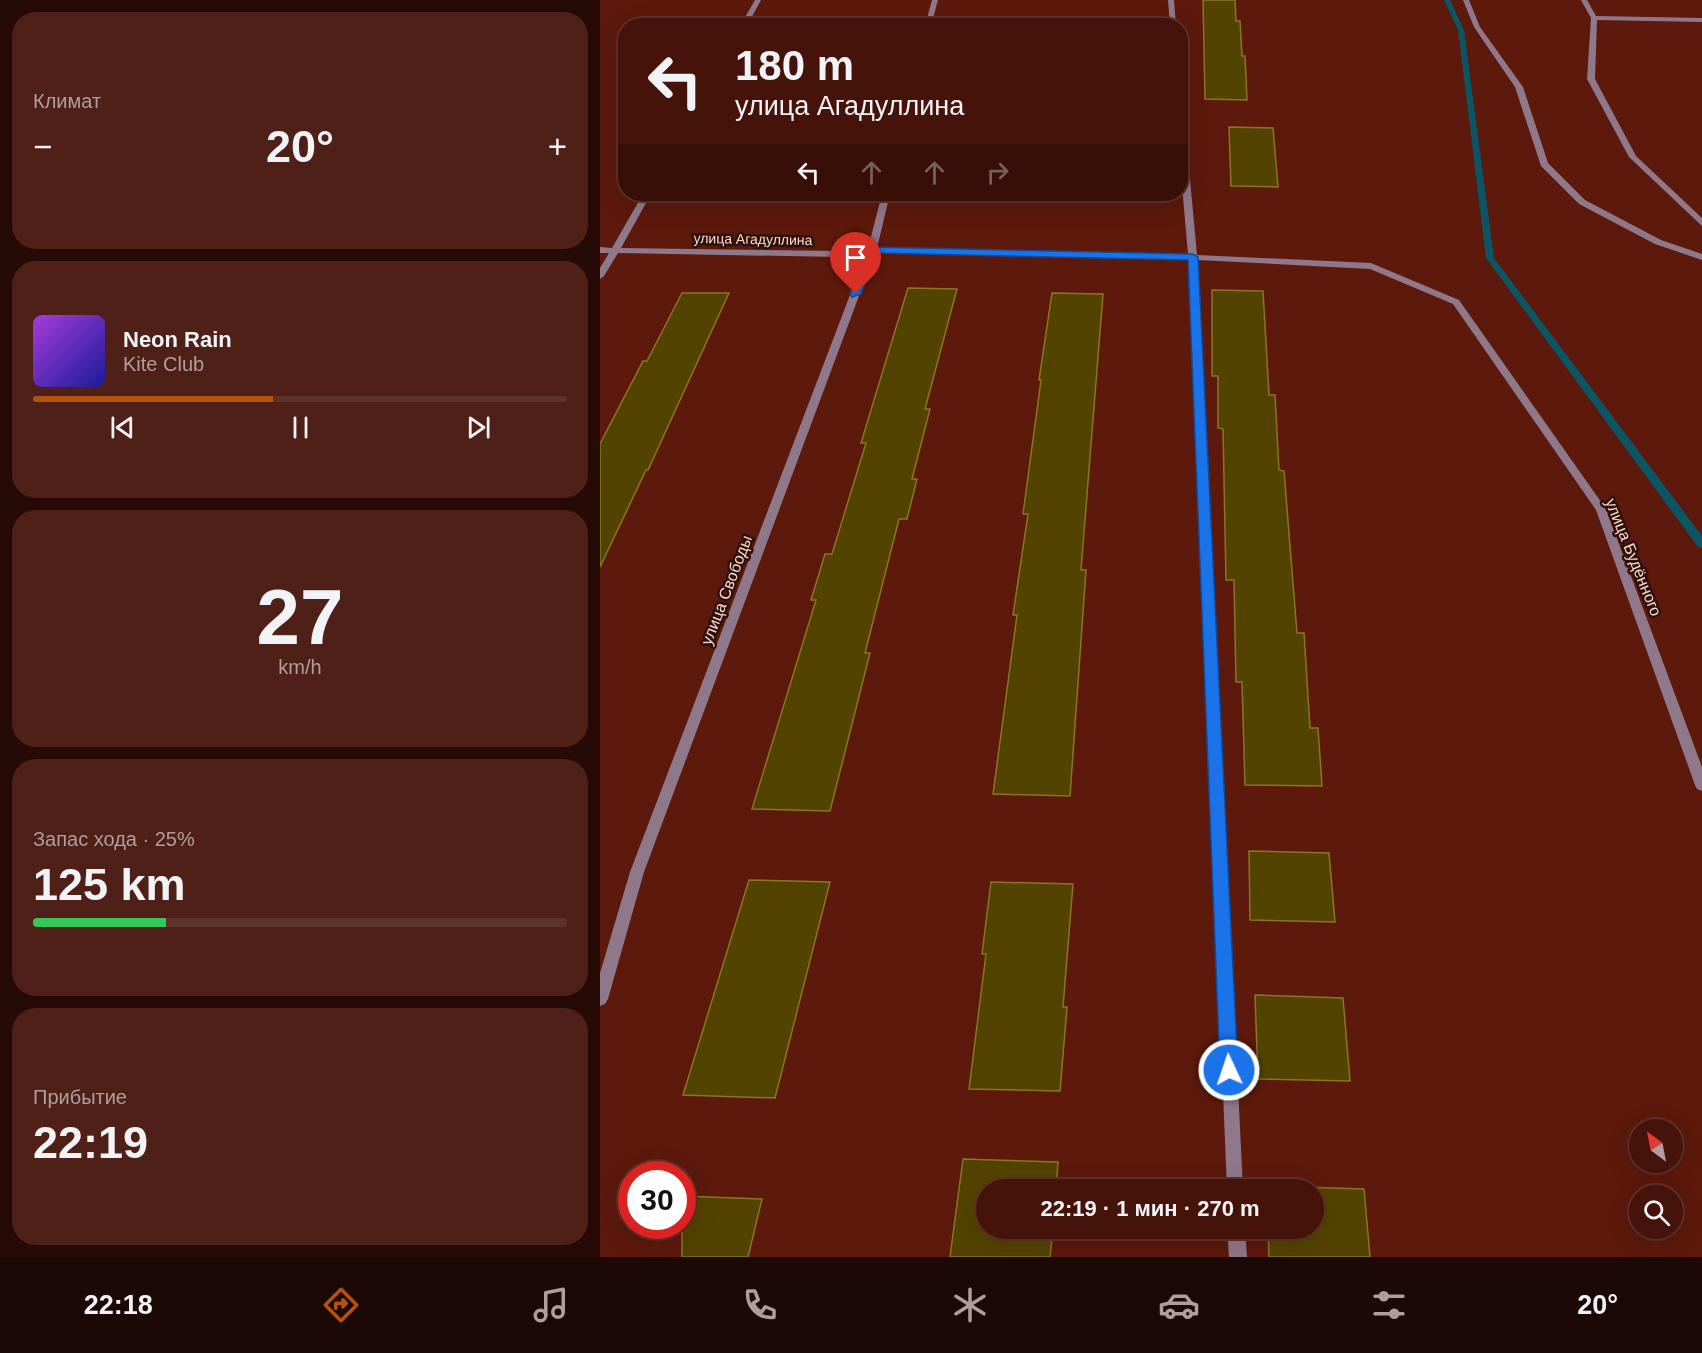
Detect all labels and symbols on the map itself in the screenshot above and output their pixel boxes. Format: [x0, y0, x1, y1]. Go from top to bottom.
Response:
street label: улица Агадуллина [693, 230, 813, 248]
pin [830, 232, 881, 294]
street label: улица Будённого [1602, 496, 1665, 619]
street label: улица Свободы [698, 533, 755, 647]
position arrow [1197, 1038, 1261, 1102]
north arrow [1629, 1119, 1683, 1173]
speed limit sign: 30 [618, 1161, 696, 1239]

